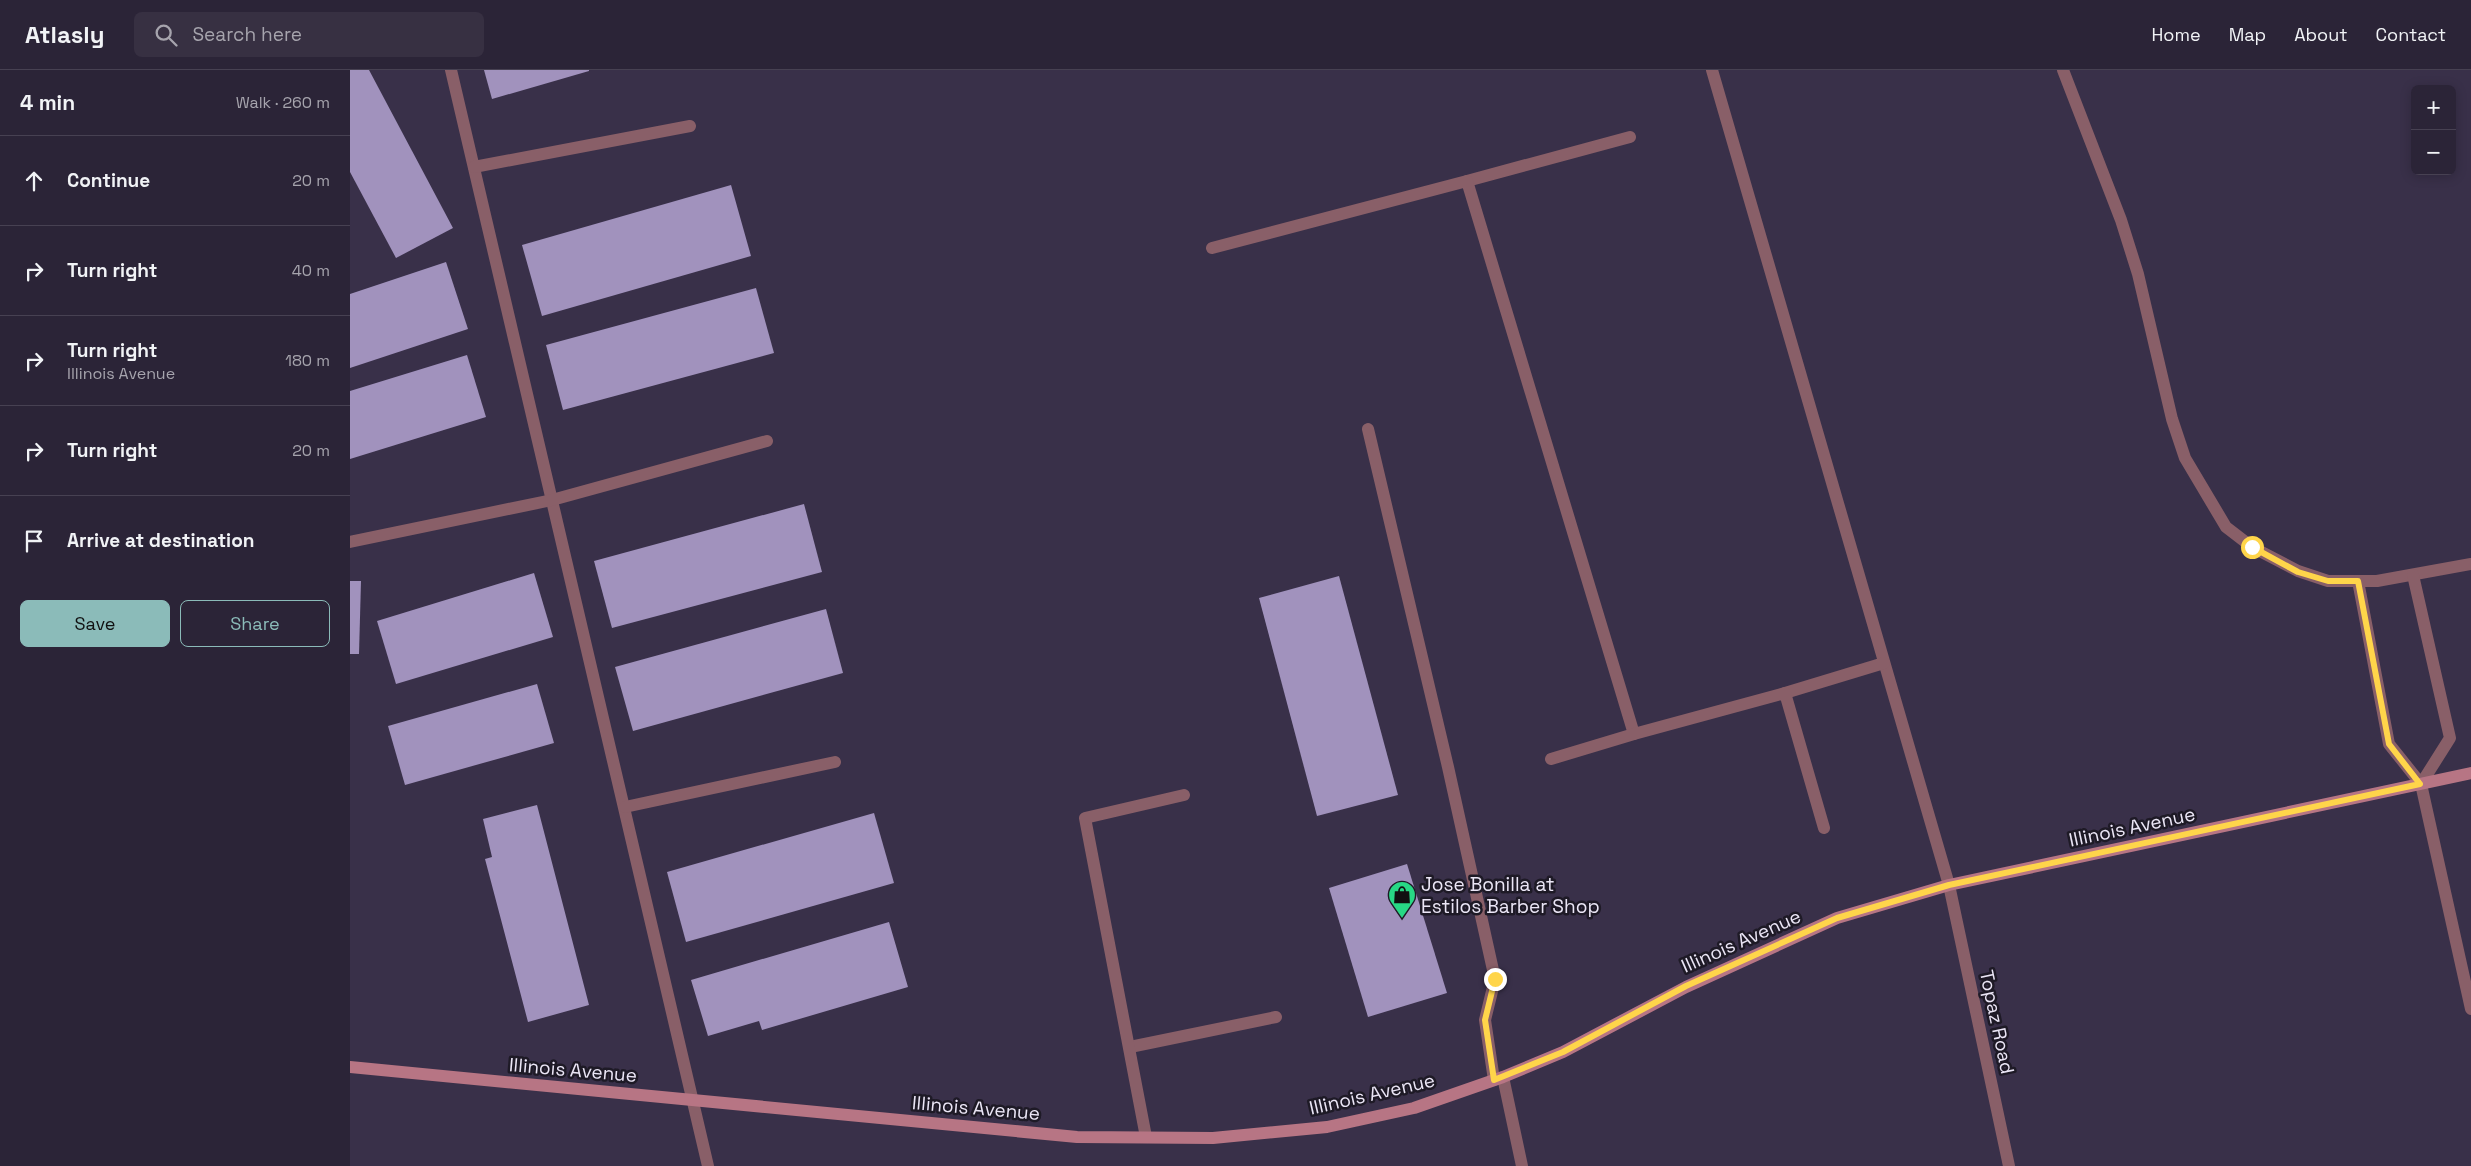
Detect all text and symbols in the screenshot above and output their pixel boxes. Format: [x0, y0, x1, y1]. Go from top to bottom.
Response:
search box [134, 12, 484, 57]
text: Atlasly [25, 19, 104, 50]
icon: search [152, 21, 180, 49]
text: Search here [192, 22, 302, 47]
text: Home [2152, 23, 2201, 46]
text: Map [2229, 23, 2266, 46]
text: About [2294, 23, 2348, 46]
text: Contact [2376, 23, 2446, 46]
map controls [2411, 85, 2456, 175]
button: + [2411, 85, 2456, 130]
text: 4 min [20, 89, 75, 116]
text: Walk · 260 m [236, 92, 330, 113]
button: − [2411, 130, 2456, 175]
icon: ahead [20, 167, 48, 195]
text: Continue [67, 168, 150, 193]
text: 20 m [292, 170, 330, 191]
icon: right [20, 257, 48, 285]
text: Turn right [67, 258, 157, 283]
text: 40 m [292, 260, 330, 281]
text: Turn right [67, 338, 157, 363]
icon: right [20, 347, 48, 375]
text: 180 m [285, 350, 330, 371]
text: Illinois Avenue [67, 363, 175, 384]
icon: right [20, 437, 48, 465]
text: Turn right [67, 438, 157, 463]
text: 20 m [292, 440, 330, 461]
icon: arrive [20, 527, 48, 555]
text: Arrive at destination [67, 528, 255, 553]
route start [2241, 536, 2264, 559]
button: Save [20, 600, 170, 647]
button: Share [180, 600, 330, 647]
street label: Illinois Avenue [2067, 801, 2197, 853]
place label: Jose Bonilla at Estilos Barber Shop [1421, 872, 1600, 919]
shop icon: Jose Bonilla at Estilos Barber Shop [1387, 880, 1417, 919]
street label: Illinois Avenue [1677, 903, 1805, 979]
route end [1484, 968, 1507, 991]
street label: Topaz Road [1974, 968, 2020, 1076]
street label: Illinois Avenue [508, 1052, 638, 1088]
street label: Illinois Avenue [1307, 1067, 1437, 1121]
street label: Illinois Avenue [911, 1090, 1041, 1126]

